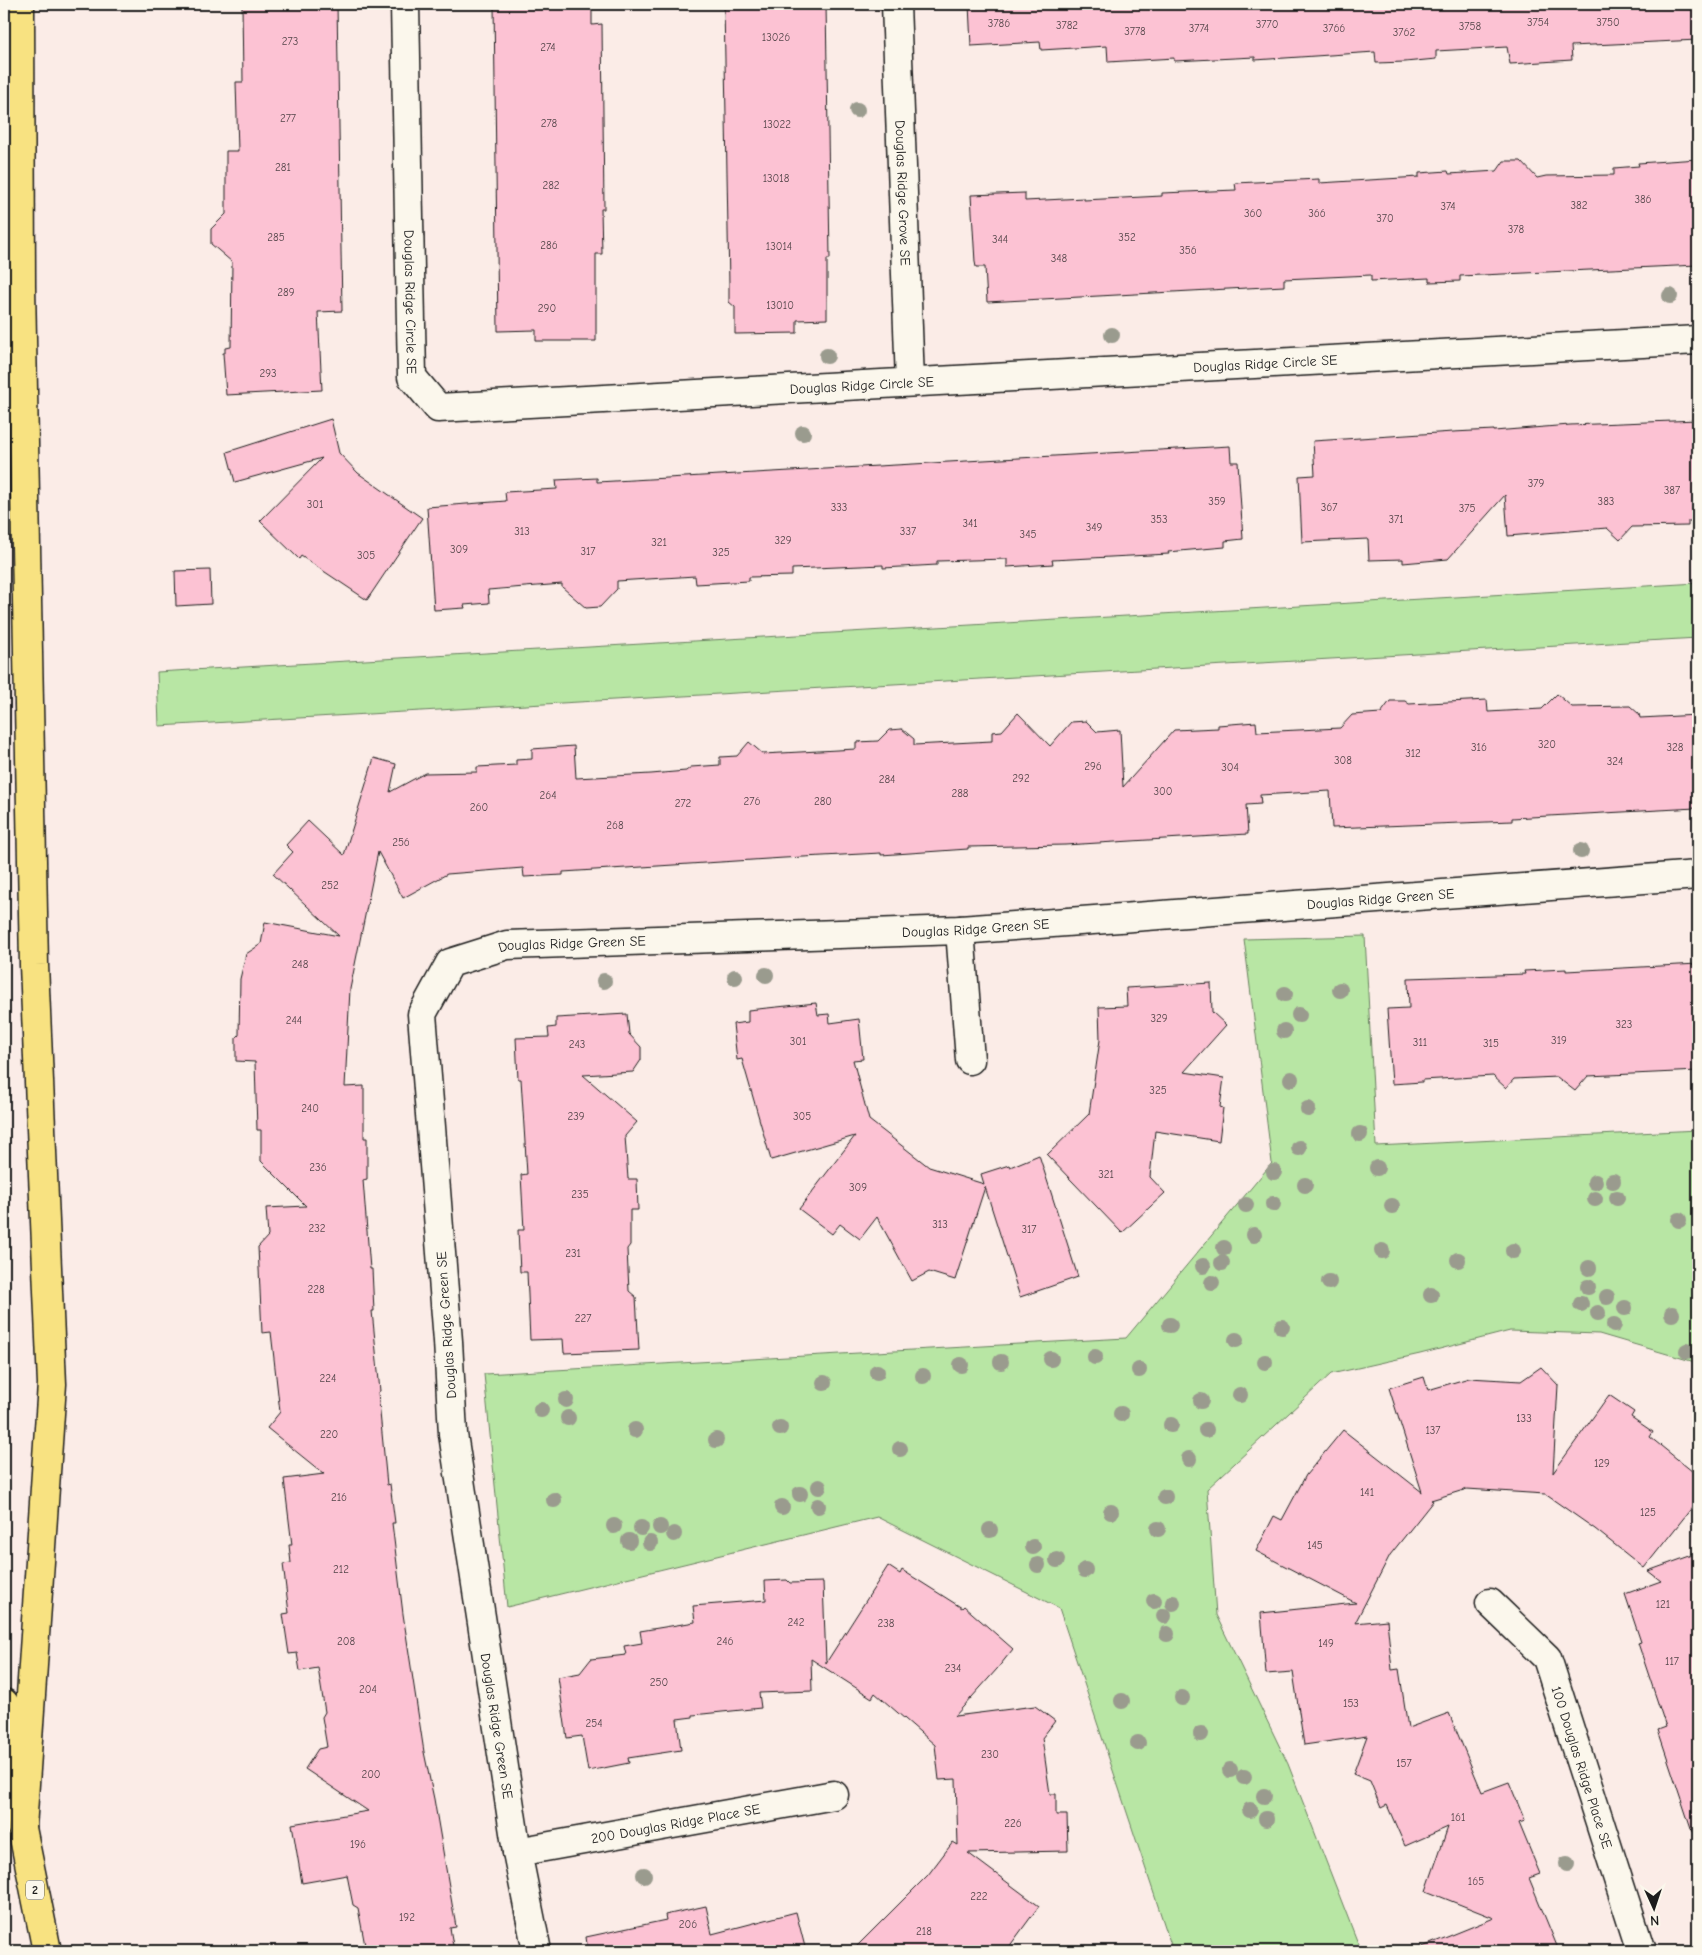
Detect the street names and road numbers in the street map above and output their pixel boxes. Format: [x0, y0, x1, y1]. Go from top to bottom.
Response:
street label: Douglas Ridge Grove SE [891, 120, 914, 266]
street label: Douglas Ridge Circle SE [400, 230, 420, 374]
street label: Douglas Ridge Circle SE [1193, 351, 1338, 376]
street label: Douglas Ridge Circle SE [789, 373, 934, 398]
street label: Douglas Ridge Green SE [1306, 885, 1455, 913]
street label: Douglas Ridge Green SE [902, 915, 1050, 941]
street label: Douglas Ridge Green SE [496, 932, 646, 956]
street label: Douglas Ridge Green SE [433, 1251, 460, 1399]
street label: Douglas Ridge Green SE [477, 1652, 516, 1800]
street label: 100 Douglas Ridge Place SE [1548, 1684, 1616, 1851]
street label: 200 Douglas Ridge Place SE [590, 1800, 761, 1848]
road number: 2 [26, 1880, 44, 1900]

